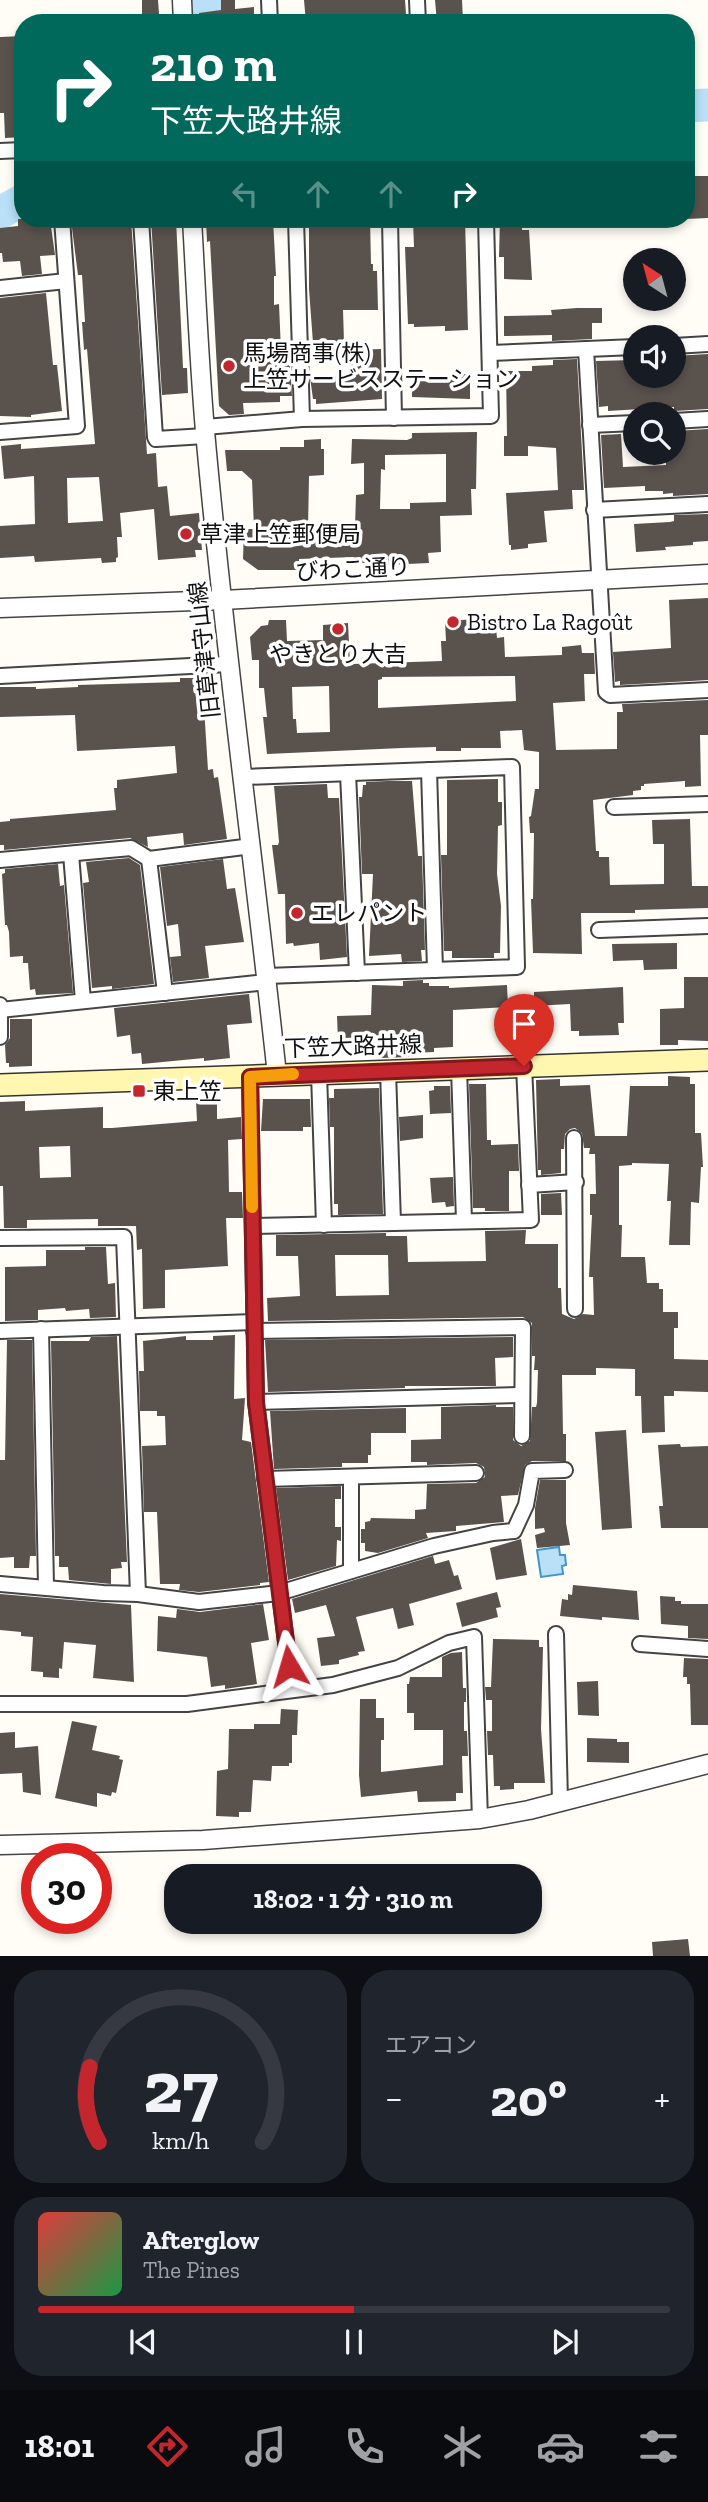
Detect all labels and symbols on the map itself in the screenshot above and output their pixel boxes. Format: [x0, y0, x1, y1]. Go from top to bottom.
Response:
north arrow [623, 248, 686, 312]
place label: 馬場商事(株) 上笠サービスステーション [243, 339, 519, 393]
marker: 馬場商事(株) 上笠サービスステーション [221, 358, 237, 374]
place label: 草津上笠郵便局 [200, 520, 361, 548]
marker: 草津上笠郵便局 [178, 526, 194, 542]
street label: びわこ通り [295, 552, 411, 586]
street label: 旧草津守山線 [183, 580, 225, 720]
place label: Bistro La Ragoût [467, 608, 633, 636]
marker: Bistro La Ragoût [445, 614, 461, 630]
marker: やきとり大吉 [330, 621, 346, 637]
place label: やきとり大吉 [269, 640, 407, 668]
place label: エレパント [311, 899, 427, 927]
marker: エレパント [289, 905, 305, 921]
pin [494, 994, 554, 1066]
street label: 下笠大路井線 [284, 1030, 422, 1062]
place label: 東上笠 [153, 1077, 222, 1105]
marker: 東上笠 [131, 1083, 147, 1099]
position arrow [252, 1629, 326, 1703]
speed limit sign: 30 [21, 1843, 112, 1934]

